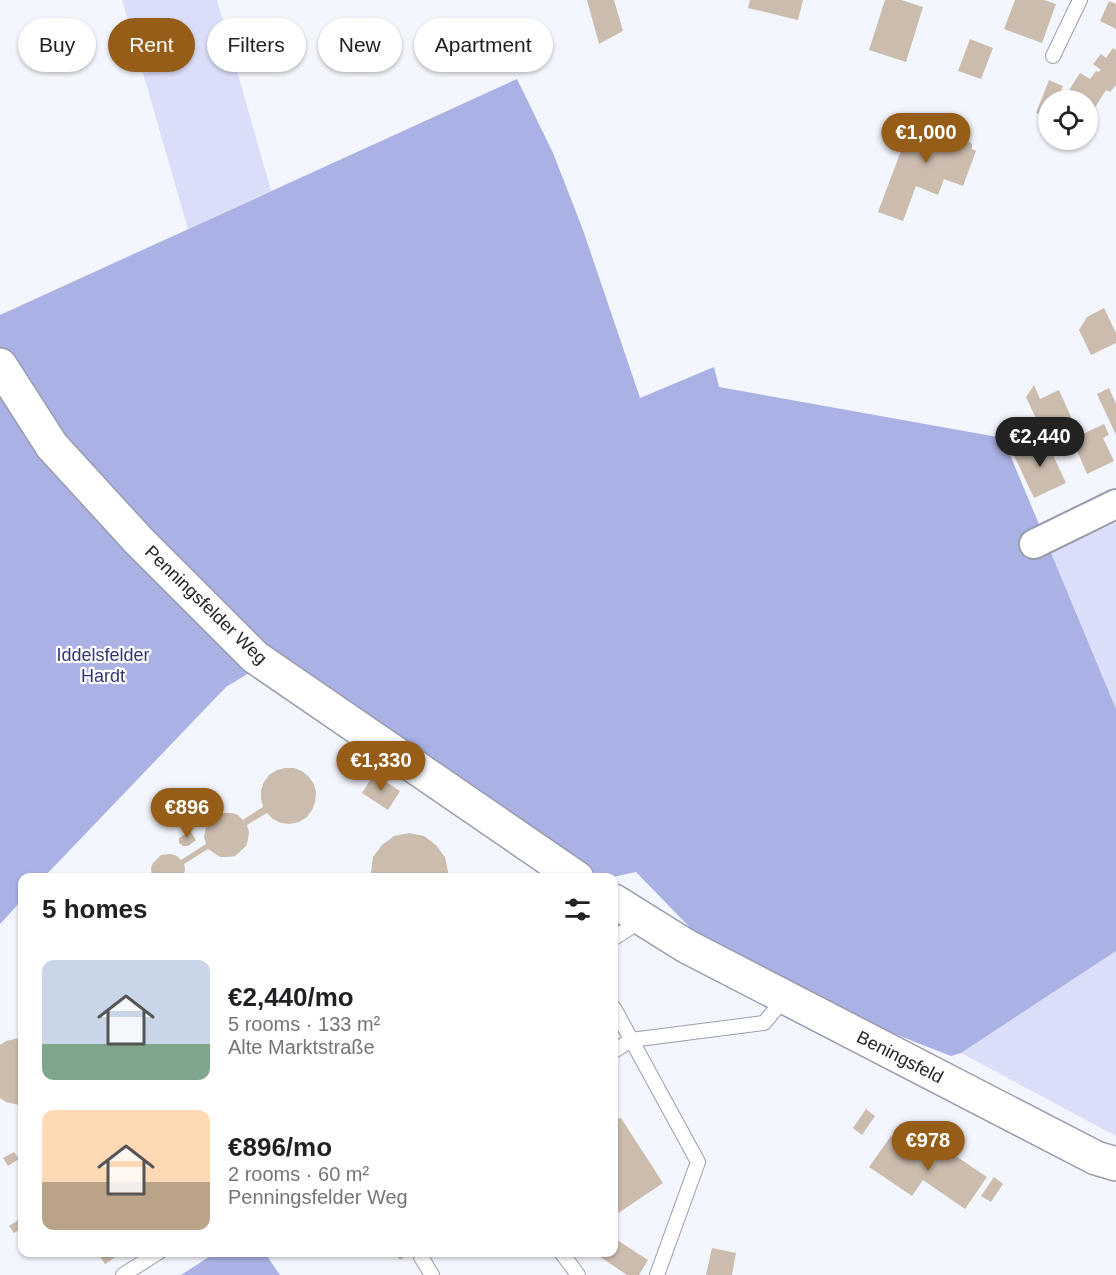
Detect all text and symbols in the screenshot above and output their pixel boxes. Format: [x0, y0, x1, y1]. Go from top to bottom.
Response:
chip: Buy [18, 18, 96, 72]
chip: Rent [108, 18, 195, 72]
chip: Filters [207, 18, 306, 72]
chip: New [318, 18, 402, 72]
chip: Apartment [414, 18, 553, 72]
map controls [1038, 90, 1098, 150]
button: locate [1038, 90, 1098, 150]
pin: €1,000 [877, 113, 975, 164]
text: €1,000 [895, 121, 957, 143]
pin: €2,440 [991, 417, 1089, 468]
text: €2,440 [1009, 425, 1071, 447]
street label: Penningsfelder Weg [141, 542, 271, 668]
park label: Iddelsfelder Hardt [56, 645, 150, 686]
pin: €1,330 [332, 741, 430, 792]
text: €1,330 [350, 749, 412, 771]
pin: €896 [151, 788, 223, 839]
text: €896 [165, 796, 209, 818]
icon: filters [561, 893, 594, 926]
text: 5 homes [42, 894, 148, 924]
text: €2,440/mo [228, 982, 354, 1012]
icon: home [90, 984, 162, 1056]
text: 5 rooms · 133 m² [228, 1013, 380, 1035]
street label: Beningsfeld [854, 1027, 946, 1087]
text: Alte Marktstraße [228, 1036, 375, 1058]
pin: €978 [892, 1121, 964, 1172]
text: €978 [906, 1129, 950, 1151]
text: €896/mo [228, 1132, 332, 1162]
icon: home [90, 1134, 162, 1206]
text: 2 rooms · 60 m² [228, 1163, 369, 1185]
text: Penningsfelder Weg [228, 1186, 408, 1208]

